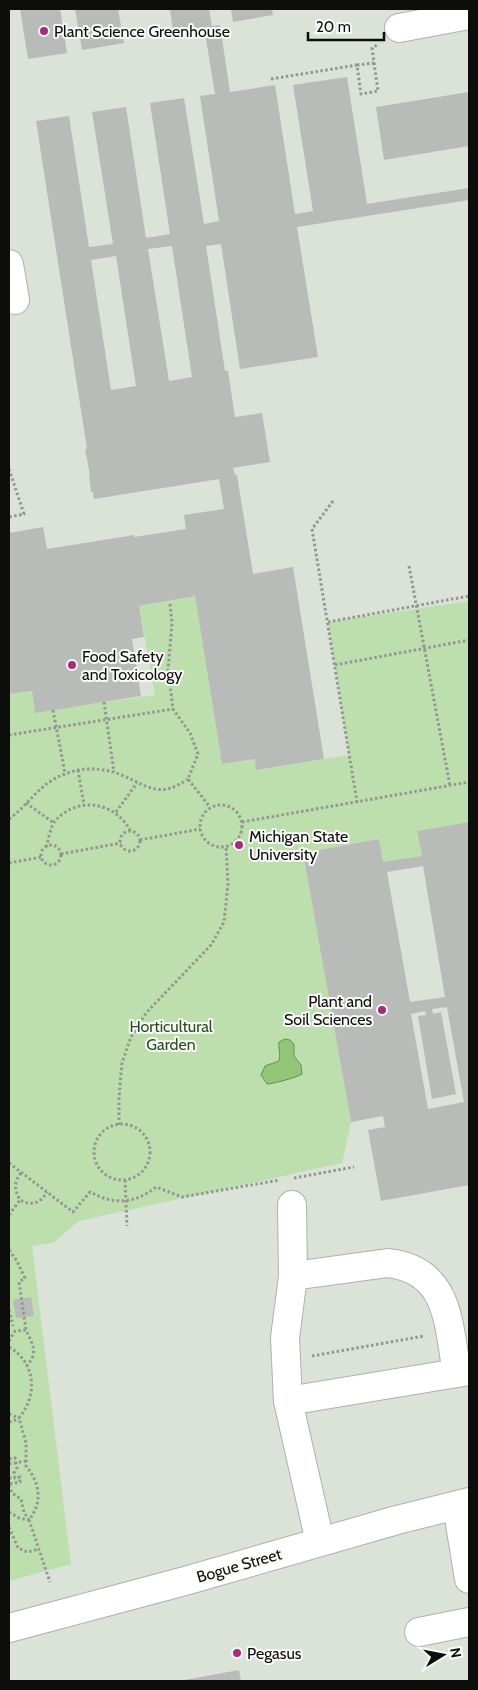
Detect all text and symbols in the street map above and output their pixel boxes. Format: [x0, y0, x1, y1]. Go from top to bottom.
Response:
scale bar [308, 10, 384, 42]
text: 20 m [316, 18, 351, 36]
place label: Plant Science Greenhouse [54, 22, 230, 41]
marker: Plant Science Greenhouse [38, 25, 50, 37]
place label: Food Safety and Toxicology [82, 647, 182, 684]
marker: Food Safety and Toxicology [66, 659, 78, 671]
place label: Michigan State University [249, 827, 348, 864]
marker: Michigan State University [233, 839, 245, 851]
place label: Plant and Soil Sciences [284, 992, 372, 1029]
marker: Plant and Soil Sciences [376, 1004, 388, 1016]
park label: Horticultural Garden [129, 1017, 213, 1054]
street label: Bogue Street [194, 1544, 284, 1587]
north arrow [418, 1630, 468, 1680]
place label: Pegasus [247, 1644, 302, 1663]
text: N [446, 1646, 466, 1659]
marker: Pegasus [231, 1647, 243, 1659]

